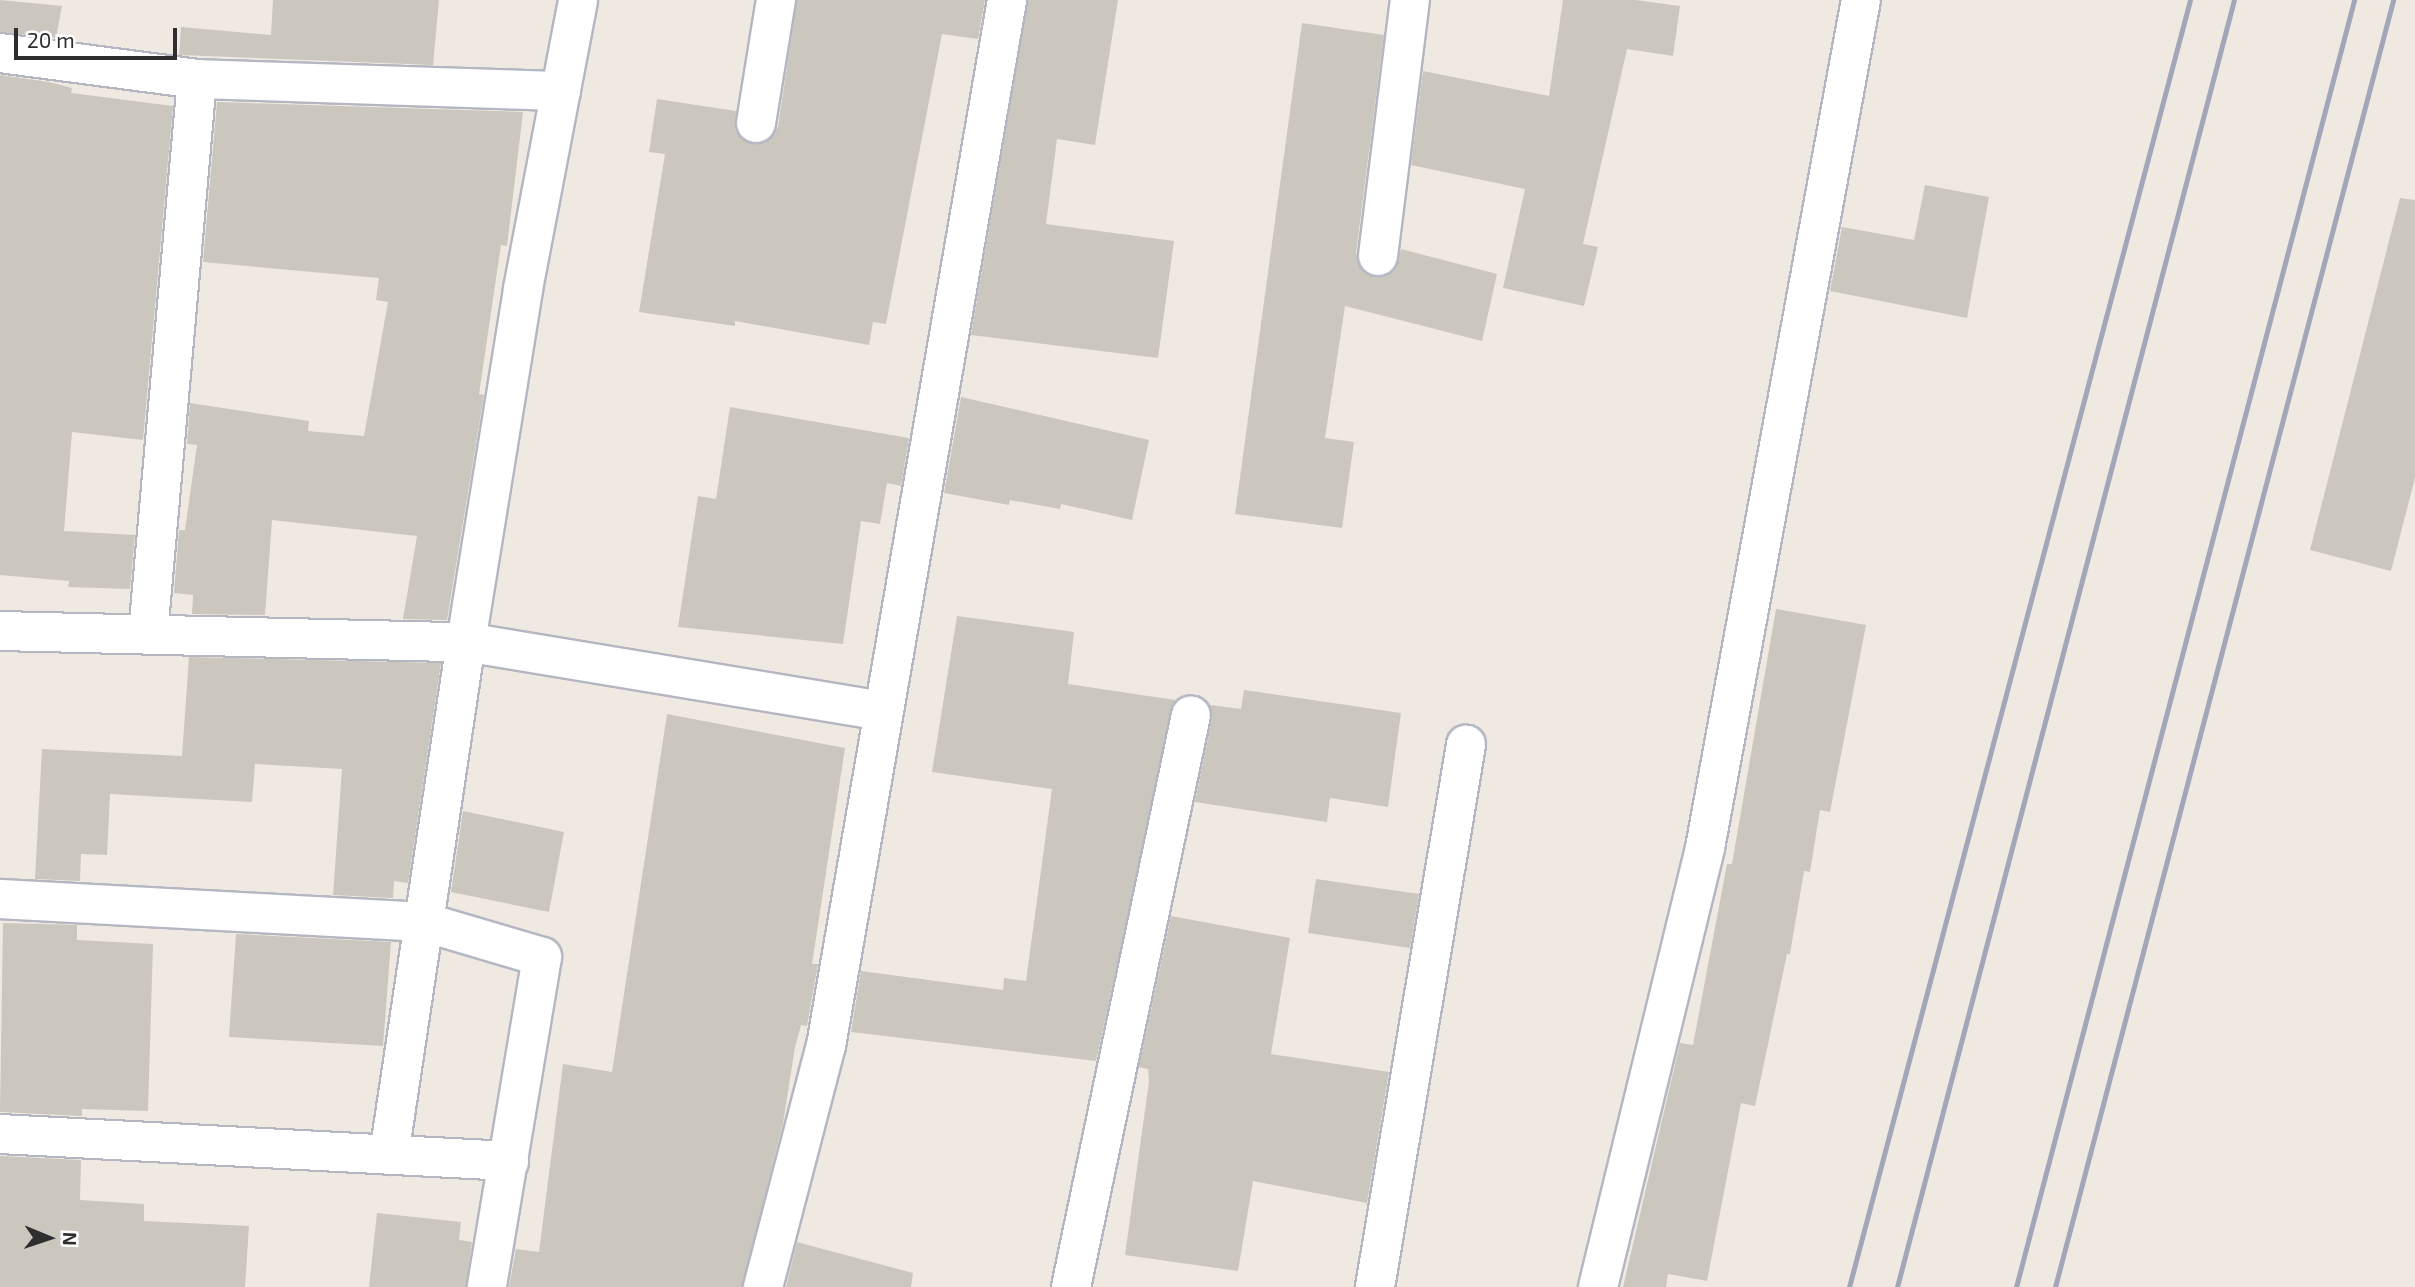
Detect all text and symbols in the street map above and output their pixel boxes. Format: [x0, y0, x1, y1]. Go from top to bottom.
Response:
scale bar [18, 14, 180, 58]
text: 20 m [27, 27, 75, 52]
north arrow [14, 1203, 84, 1273]
text: N [59, 1231, 82, 1246]

